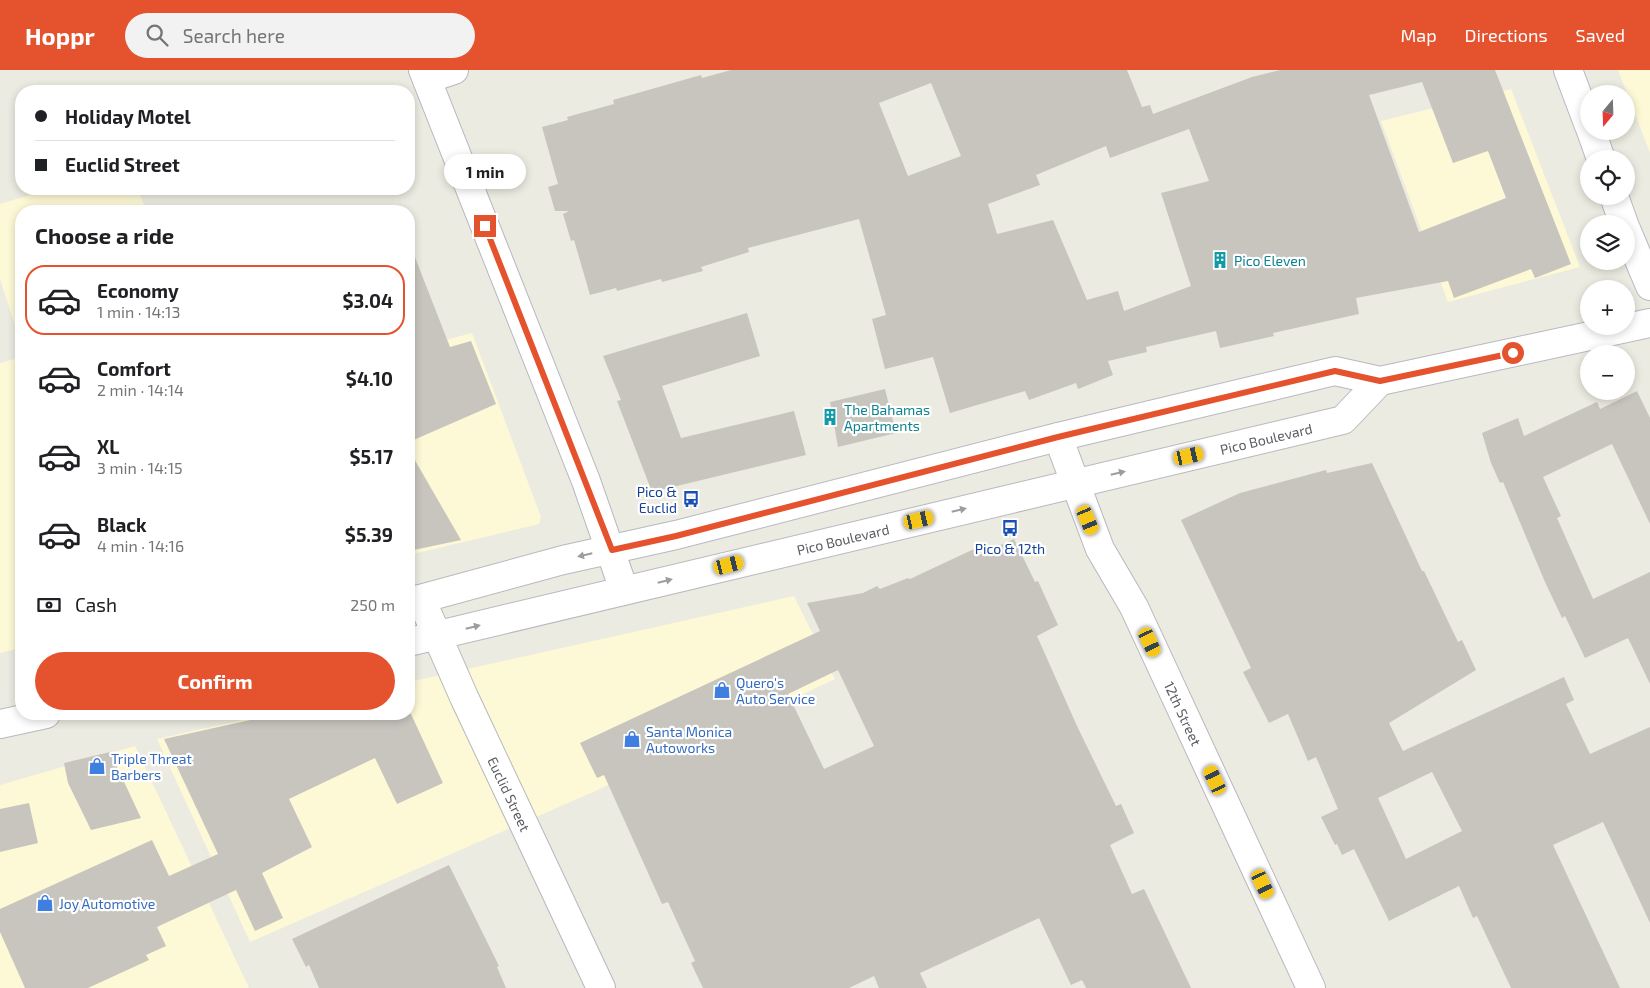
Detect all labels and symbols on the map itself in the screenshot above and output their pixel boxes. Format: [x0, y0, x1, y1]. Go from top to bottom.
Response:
north arrow [1580, 85, 1635, 140]
callout: 1 min [444, 154, 526, 188]
route end [474, 215, 496, 237]
building icon: Pico Eleven [1210, 250, 1230, 270]
place label: Pico Eleven [1234, 252, 1306, 269]
route start [1502, 342, 1524, 364]
place label: The Bahamas Apartments [844, 401, 930, 434]
building icon: The Bahamas Apartments [820, 407, 840, 427]
street label: Pico Boulevard [1218, 419, 1314, 457]
car [1172, 445, 1205, 467]
one-way arrow [1110, 469, 1125, 477]
place label: Pico & Euclid [637, 483, 677, 516]
bus stop icon: Pico & Euclid [681, 489, 701, 509]
car [1075, 503, 1100, 537]
one-way arrow [952, 506, 967, 514]
car [902, 509, 935, 531]
bus stop icon: Pico & 12th [1000, 518, 1020, 538]
street label: Pico Boulevard [795, 520, 891, 558]
place label: Pico & 12th [975, 540, 1045, 557]
one-way arrow [577, 552, 593, 560]
car [712, 554, 745, 576]
one-way arrow [658, 576, 673, 584]
one-way arrow [466, 622, 481, 630]
car [1136, 625, 1163, 659]
place label: Quero's Auto Service [736, 674, 815, 707]
street label: 12th Street [1161, 678, 1206, 748]
shop icon: Quero's Auto Service [712, 680, 732, 700]
place label: Santa Monica Autoworks [646, 723, 732, 756]
shop icon: Santa Monica Autoworks [622, 729, 642, 749]
place label: Triple Threat Barbers [111, 750, 192, 783]
street label: Euclid Street [485, 754, 534, 834]
shop icon: Triple Threat Barbers [87, 756, 107, 776]
car [1201, 763, 1228, 797]
car [1249, 867, 1276, 901]
shop icon: Joy Automotive [35, 893, 55, 913]
place label: Joy Automotive [59, 895, 155, 912]

